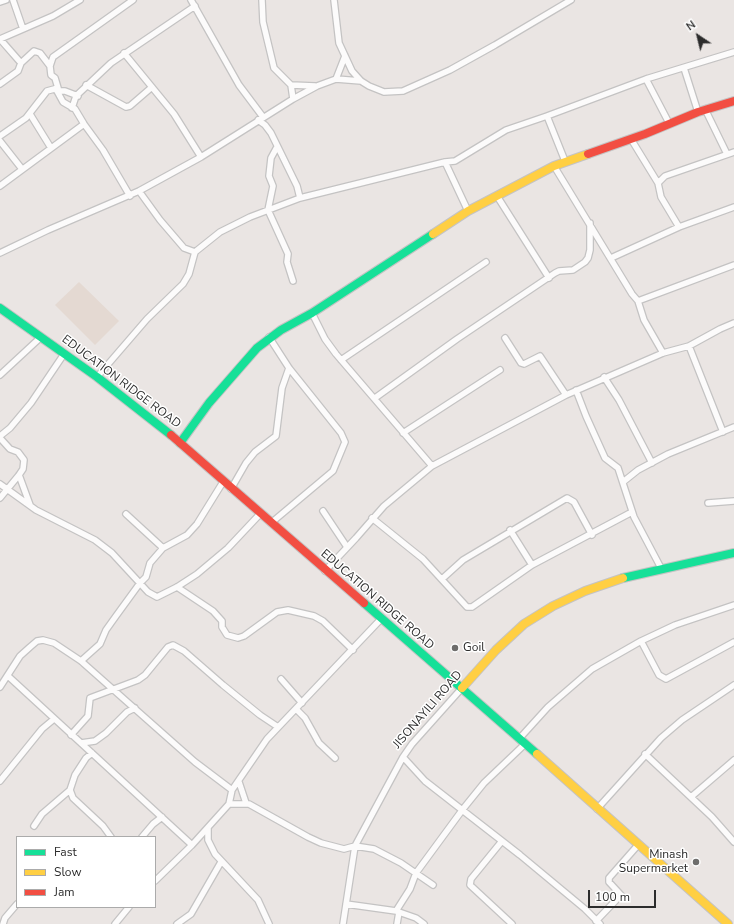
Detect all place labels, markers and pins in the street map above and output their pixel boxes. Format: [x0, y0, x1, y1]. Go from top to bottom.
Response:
place label: Goil [463, 641, 485, 655]
marker: Goil [450, 643, 460, 653]
place label: Minash Supermarket [619, 848, 688, 876]
marker: Minash Supermarket [691, 857, 701, 867]

